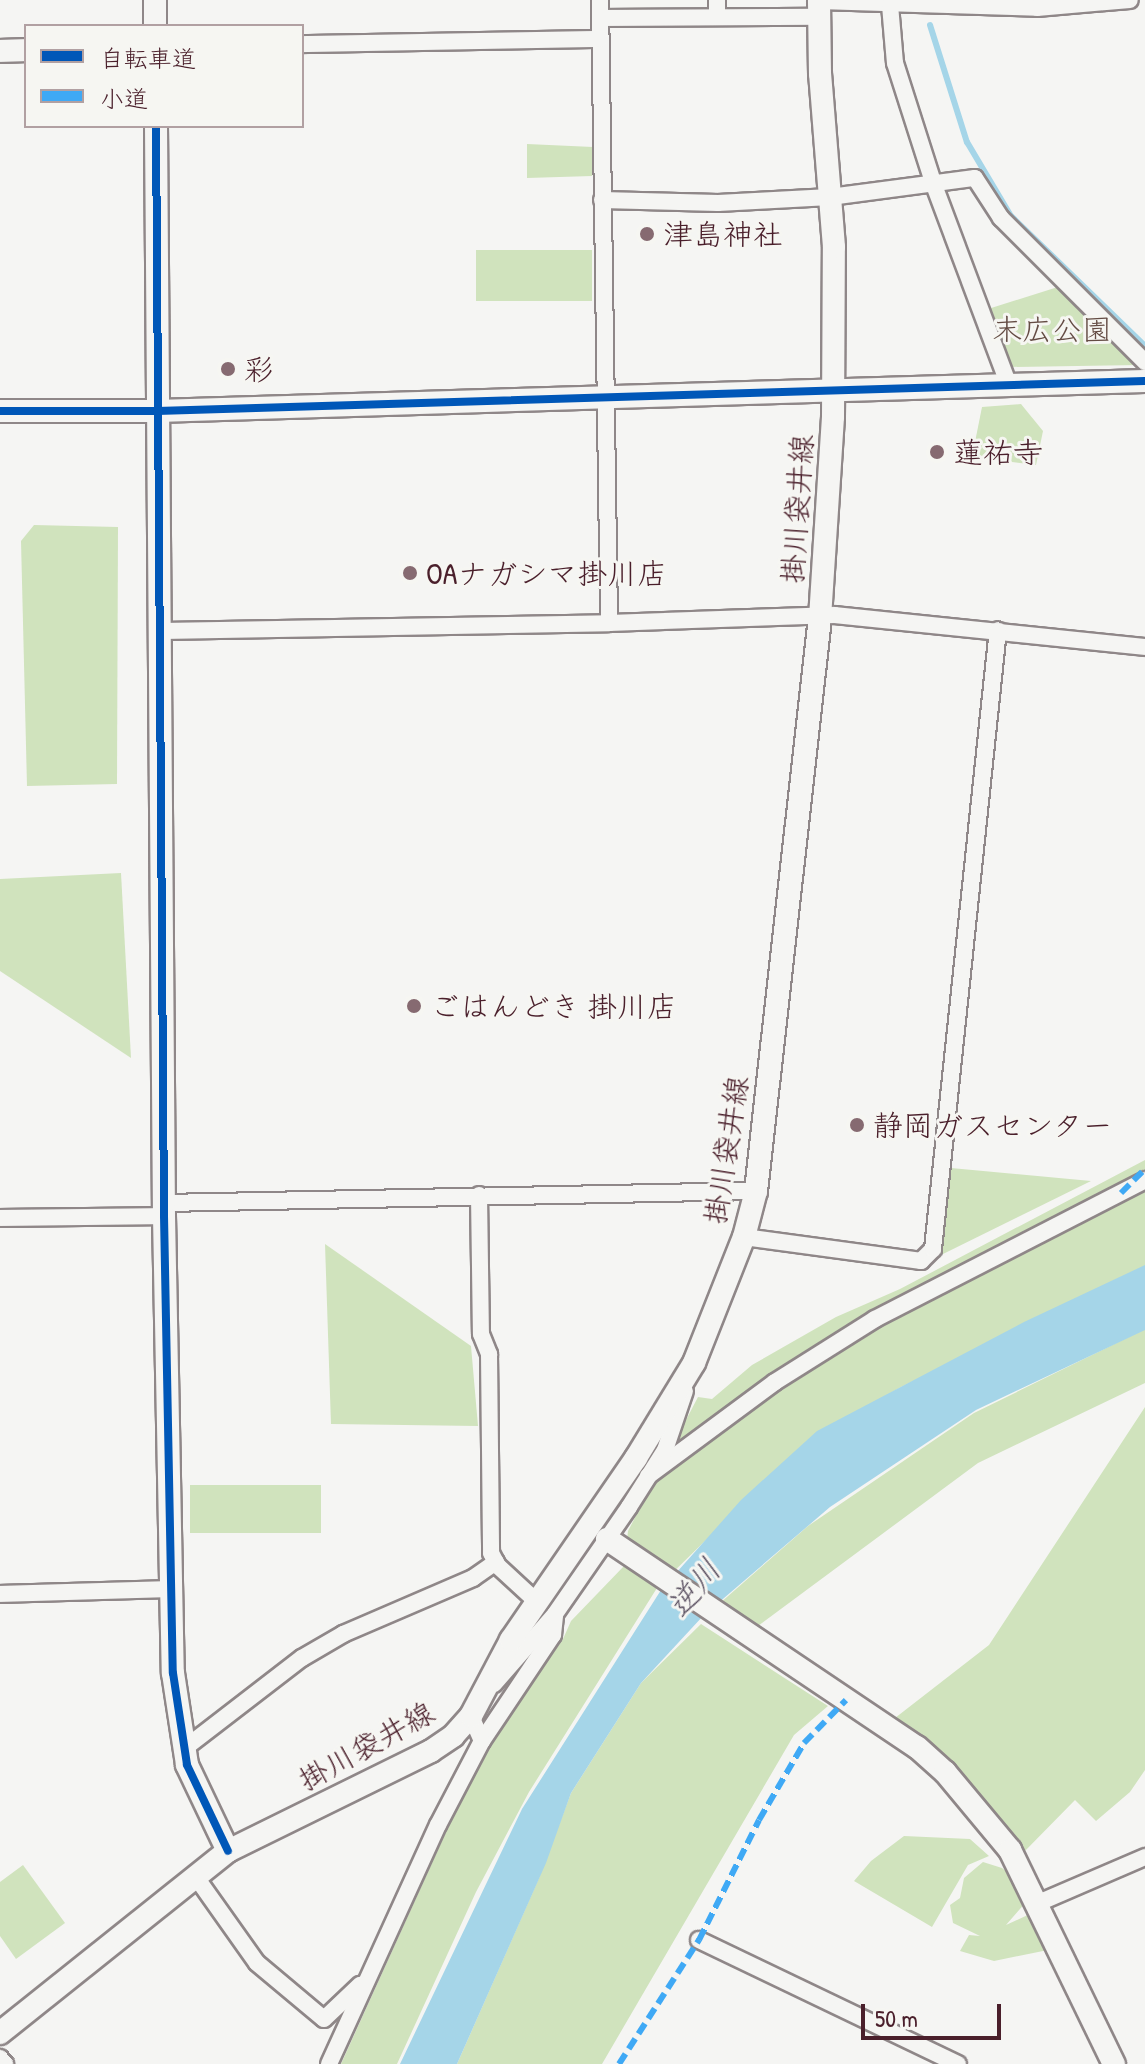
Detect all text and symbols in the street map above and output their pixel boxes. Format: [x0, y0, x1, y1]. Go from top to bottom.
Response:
legend [24, 24, 304, 128]
text: 自転車道 [100, 42, 196, 74]
text: 小道 [100, 82, 148, 114]
place label: 津島神社 [663, 216, 783, 252]
marker: 津島神社 [638, 225, 656, 243]
park label: 末広公園 [992, 311, 1112, 347]
place label: 彩 [244, 351, 274, 387]
marker: 彩 [219, 360, 237, 378]
street label: 掛川袋井線 [774, 433, 820, 585]
place label: 蓮祐寺 [953, 434, 1043, 470]
marker: 蓮祐寺 [928, 443, 946, 461]
place label: OAナガシマ掛川店 [426, 555, 667, 591]
marker: OAナガシマ掛川店 [401, 564, 419, 582]
place label: ごはんどき 掛川店 [430, 988, 677, 1024]
marker: ごはんどき 掛川店 [405, 997, 423, 1015]
street label: 掛川袋井線 [696, 1073, 756, 1227]
place label: 静岡ガスセンター [873, 1107, 1113, 1143]
marker: 静岡ガスセンター [848, 1116, 866, 1134]
water label: 逆川 [659, 1551, 729, 1625]
street label: 掛川袋井線 [292, 1694, 440, 1798]
scale bar [865, 1988, 1005, 2038]
text: 50 m [875, 2002, 918, 2034]

